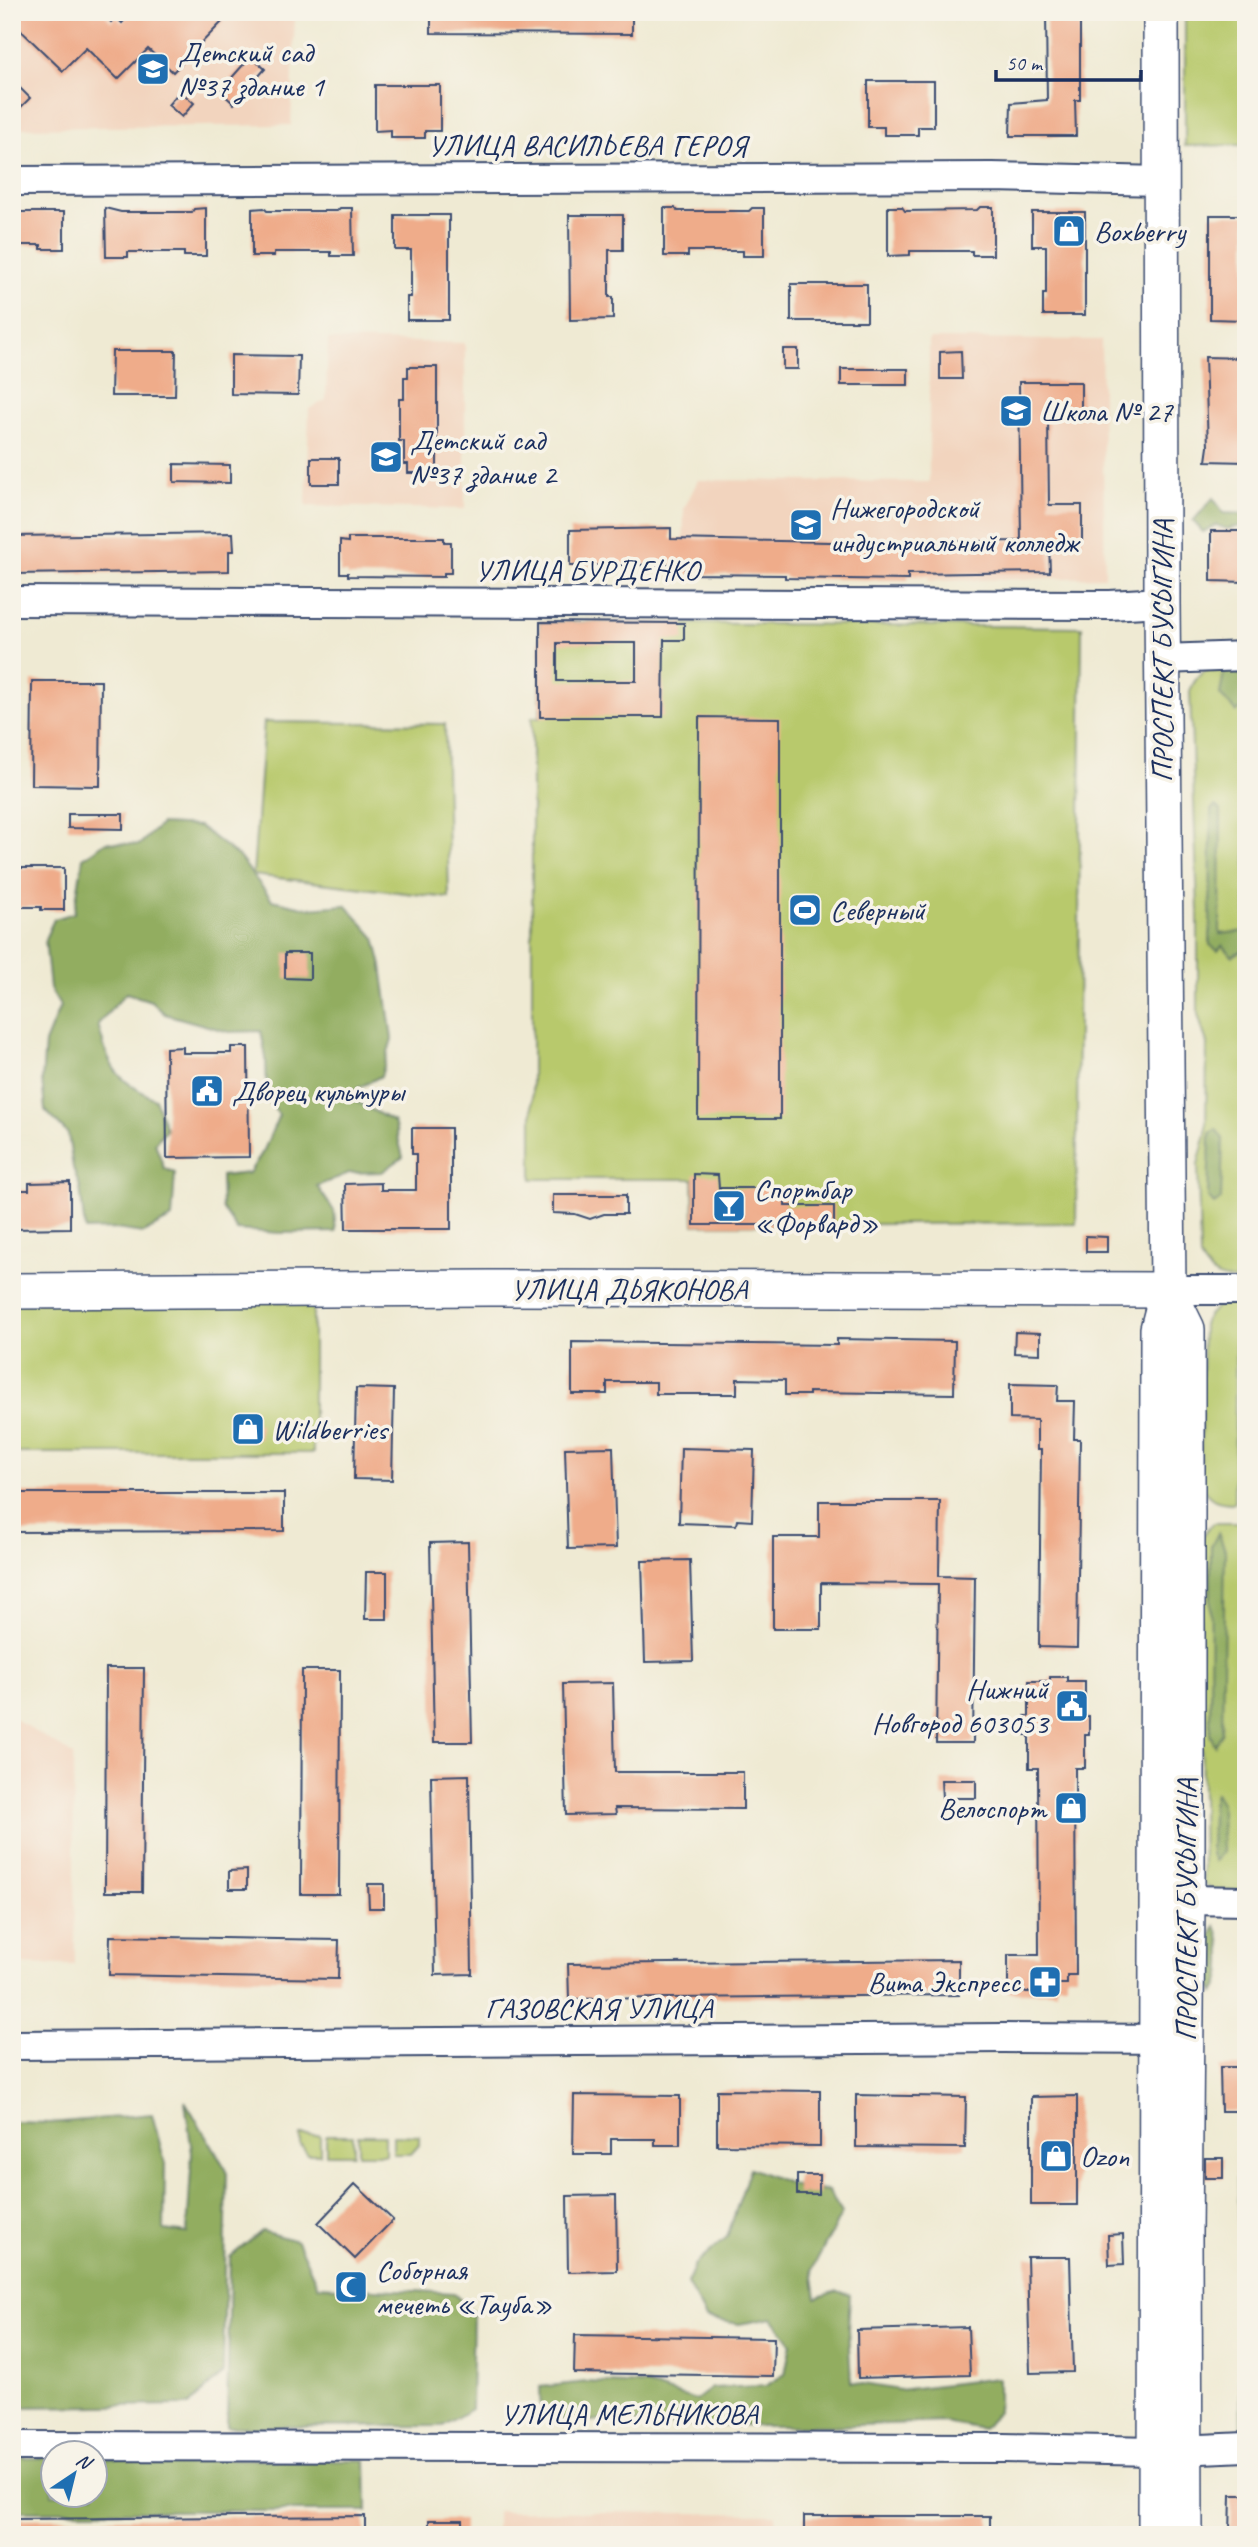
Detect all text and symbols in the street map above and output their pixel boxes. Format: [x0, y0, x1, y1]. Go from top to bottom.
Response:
place label: Детский сад №37 здание 1 [178, 33, 326, 105]
scale bar [996, 38, 1141, 82]
school or university icon: Детский сад №37 здание 1 [134, 50, 172, 88]
text: 50 m [1006, 50, 1044, 76]
street label: УЛИЦА ВАСИЛЬЕВА ГЕРОЯ [428, 126, 751, 164]
shop icon: Boxberry [1050, 212, 1088, 250]
place label: Boxberry [1094, 212, 1187, 250]
school or university icon: Школа № 27 [997, 392, 1035, 430]
place label: Школа № 27 [1040, 392, 1174, 430]
place label: Детский сад №37 здание 2 [410, 421, 559, 493]
school or university icon: Детский сад №37 здание 2 [367, 438, 405, 476]
place label: Нижегородской индустриальный колледж [830, 489, 1081, 561]
school or university icon: Нижегородской индустриальный колледж [787, 506, 825, 544]
street label: ПРОСПЕКТ БУСЫГИНА [1143, 519, 1181, 782]
street label: УЛИЦА БУРДЕНКО [475, 551, 702, 589]
sports icon: Северный [786, 891, 824, 929]
place label: Северный [830, 891, 927, 929]
public building icon: Дворец культуры [188, 1072, 226, 1110]
place label: Дворец культуры [232, 1072, 406, 1110]
place label: Спортбар «Форвард» [754, 1170, 879, 1242]
bar icon: Спортбар «Форвард» [710, 1187, 748, 1225]
street label: УЛИЦА ДЬЯКОНОВА [511, 1270, 749, 1308]
shop icon: Wildberries [229, 1410, 267, 1448]
place label: Wildberries [272, 1410, 390, 1448]
place label: Нижний Новгород 603053 [872, 1670, 1050, 1742]
public building icon: Нижний Новгород 603053 [1053, 1687, 1091, 1725]
street label: ПРОСПЕКТ БУСЫГИНА [1167, 1778, 1205, 2041]
place label: Велоспорт [938, 1789, 1048, 1827]
shop icon: Велоспорт [1052, 1789, 1090, 1827]
place label: Вита Экспресс [868, 1963, 1021, 2001]
pharmacy icon: Вита Экспресс [1026, 1963, 1064, 2001]
street label: ГАЗОВСКАЯ УЛИЦА [485, 1989, 715, 2027]
shop icon: Ozon [1037, 2137, 1075, 2175]
place label: Ozon [1080, 2137, 1130, 2175]
place label: Соборная мечеть «Тауба» [376, 2251, 553, 2323]
mosque icon: Соборная мечеть «Тауба» [332, 2268, 370, 2306]
street label: УЛИЦА МЕЛЬНИКОВА [500, 2395, 760, 2433]
north arrow [38, 2438, 108, 2508]
text: N [71, 2448, 98, 2476]

